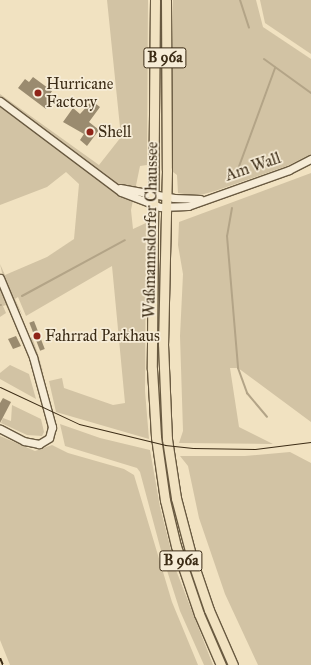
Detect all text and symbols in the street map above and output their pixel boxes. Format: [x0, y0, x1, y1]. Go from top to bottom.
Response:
road number: B 96a [143, 45, 187, 71]
place label: Hurricane Factory [46, 74, 113, 112]
marker: Hurricane Factory [33, 88, 43, 98]
place label: Shell [98, 122, 131, 142]
marker: Shell [85, 127, 95, 137]
street label: Waßmannsdorfer Chaussee [140, 142, 162, 318]
street label: Am Wall [223, 149, 283, 185]
place label: Fahrrad Parkhaus [45, 326, 160, 346]
marker: Fahrrad Parkhaus [32, 331, 42, 341]
road number: B 96a [159, 548, 203, 574]

